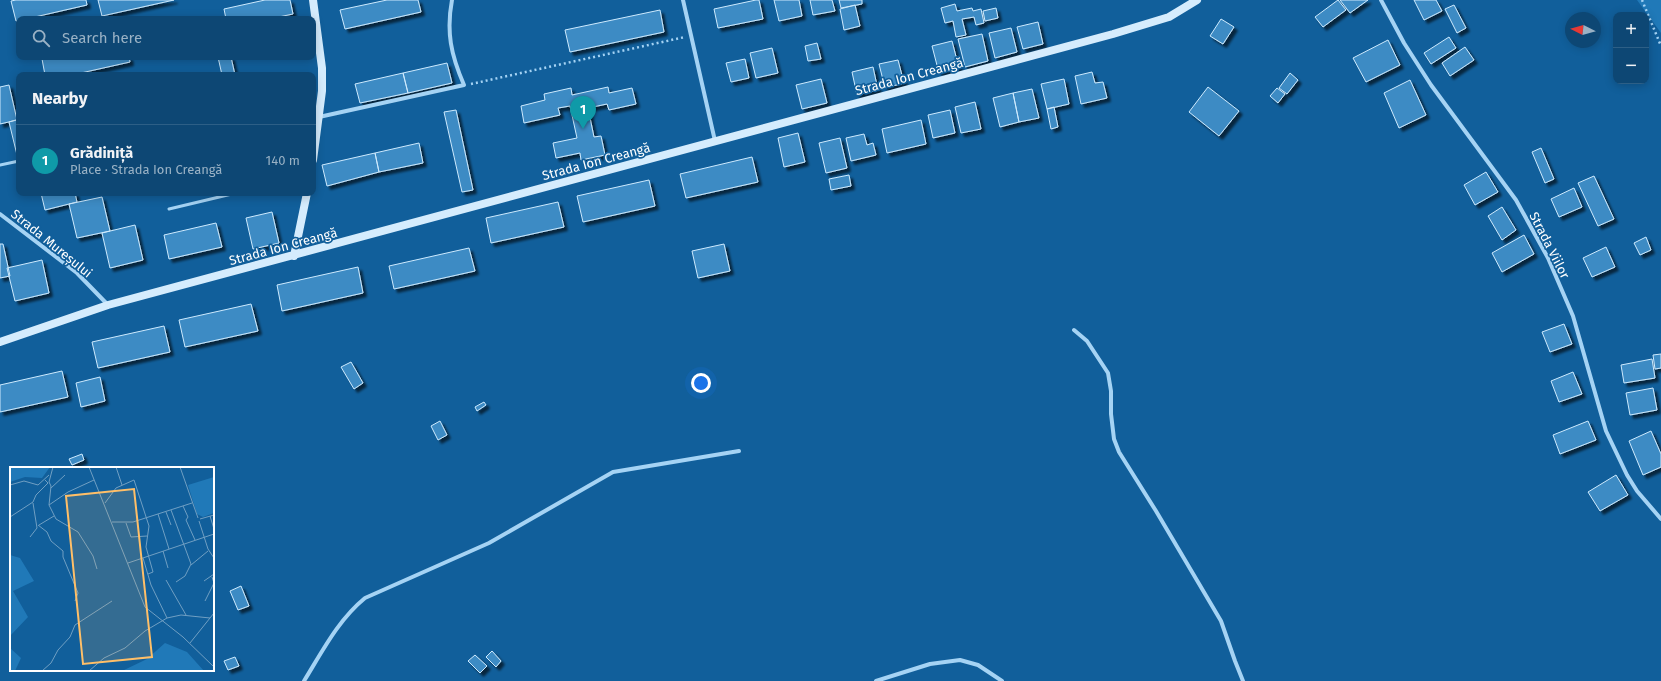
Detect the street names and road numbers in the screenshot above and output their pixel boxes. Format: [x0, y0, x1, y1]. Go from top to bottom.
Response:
street label: Strada Ion Creangă [854, 55, 965, 98]
street label: Strada Ion Creangă [541, 140, 652, 183]
street label: Strada Mureșului [8, 206, 95, 281]
street label: Strada Viilor [1526, 209, 1573, 281]
street label: Strada Ion Creangă [228, 225, 339, 268]

